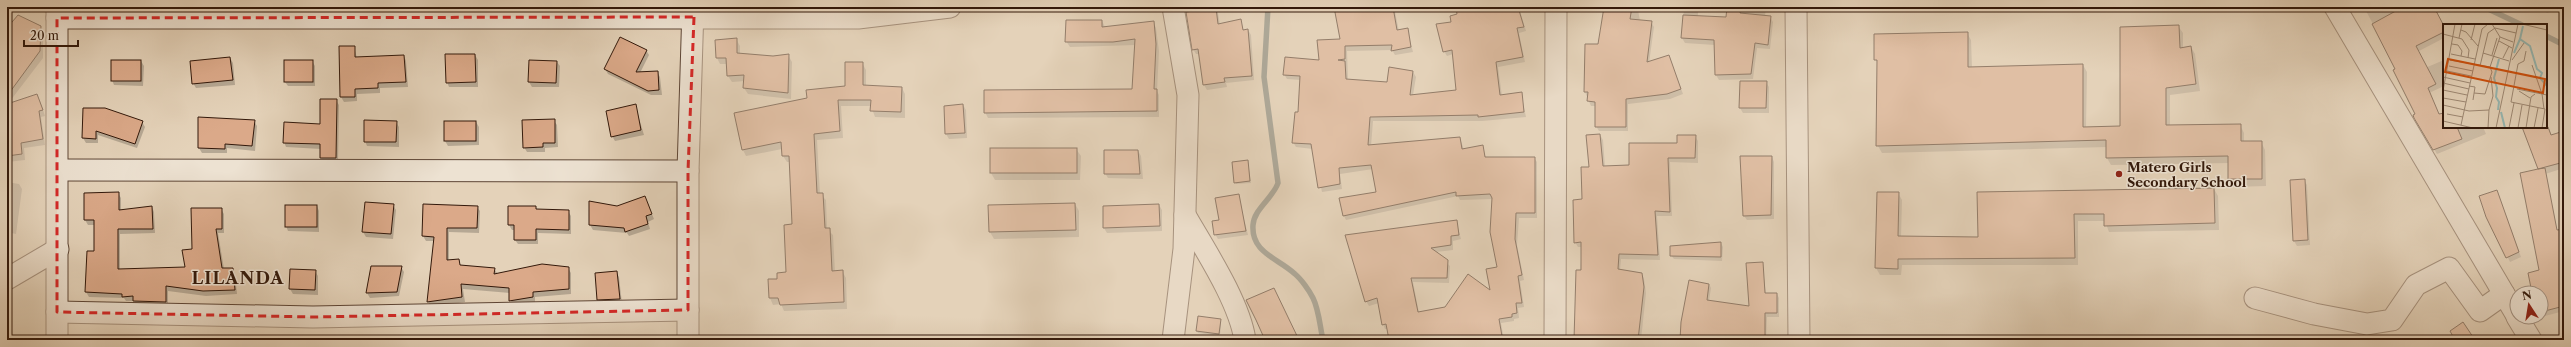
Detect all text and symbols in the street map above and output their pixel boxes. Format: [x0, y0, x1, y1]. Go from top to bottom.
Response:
scale bar [24, 22, 78, 48]
inset map [2443, 24, 2547, 128]
text: 20 m [30, 28, 59, 43]
place label: Matero Girls Secondary School [2127, 159, 2247, 190]
marker: Matero Girls Secondary School [2114, 169, 2124, 179]
district label: LILANDA [192, 268, 284, 288]
north arrow [2509, 285, 2549, 325]
text: N [2521, 287, 2533, 303]

